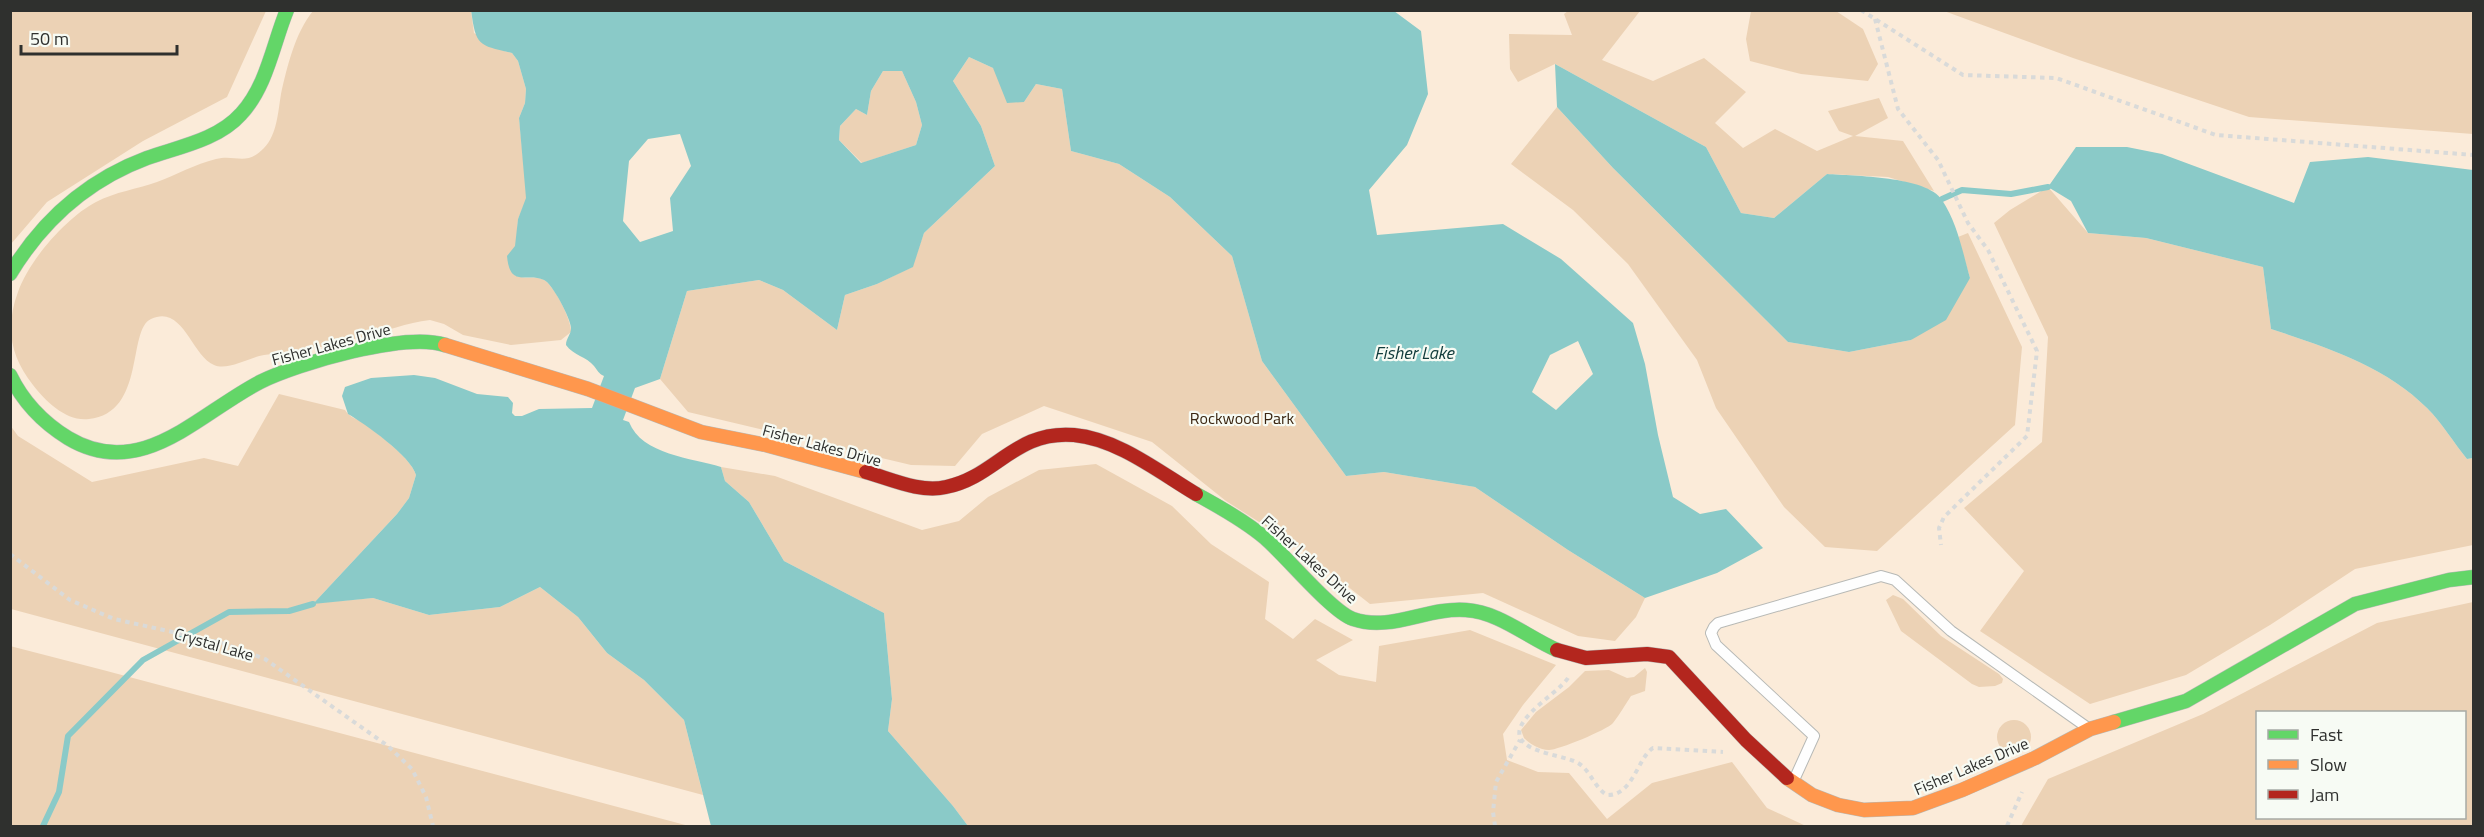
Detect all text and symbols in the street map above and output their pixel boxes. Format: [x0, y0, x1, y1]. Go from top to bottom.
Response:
scale bar [21, 18, 177, 56]
text: 50 m [30, 25, 69, 52]
street label: Fisher Lakes Drive [269, 317, 393, 371]
water label: Fisher Lake [1374, 339, 1456, 366]
park label: Rockwood Park [1190, 406, 1295, 430]
street label: Fisher Lakes Drive [760, 418, 884, 472]
street label: Fisher Lakes Drive [1257, 509, 1363, 609]
street label: Crystal Lake [172, 621, 256, 667]
legend [2256, 711, 2466, 819]
text: Fast [2310, 721, 2343, 748]
street label: Fisher Lakes Drive [1910, 731, 2032, 801]
text: Slow [2310, 751, 2347, 778]
text: Jam [2310, 781, 2339, 808]

